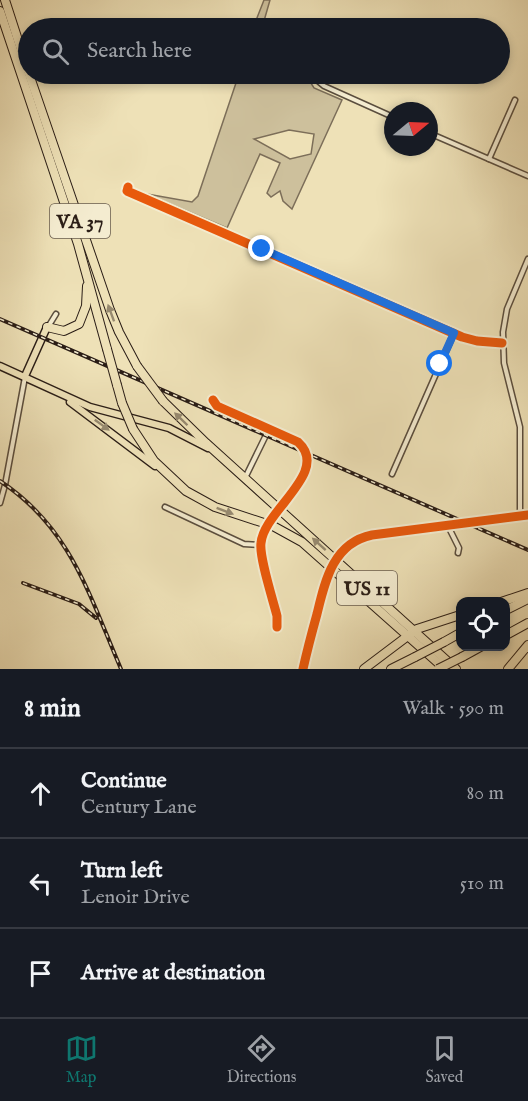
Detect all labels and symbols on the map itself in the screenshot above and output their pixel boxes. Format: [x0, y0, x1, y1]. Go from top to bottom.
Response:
north arrow [384, 102, 438, 156]
road number: VA 37 [50, 204, 110, 238]
route end [248, 235, 274, 261]
one-way arrow [106, 304, 115, 322]
route start [426, 350, 452, 376]
one-way arrow [174, 413, 188, 427]
one-way arrow [95, 419, 110, 431]
one-way arrow [216, 507, 234, 516]
one-way arrow [311, 537, 326, 551]
road number: US 11 [337, 571, 397, 605]

